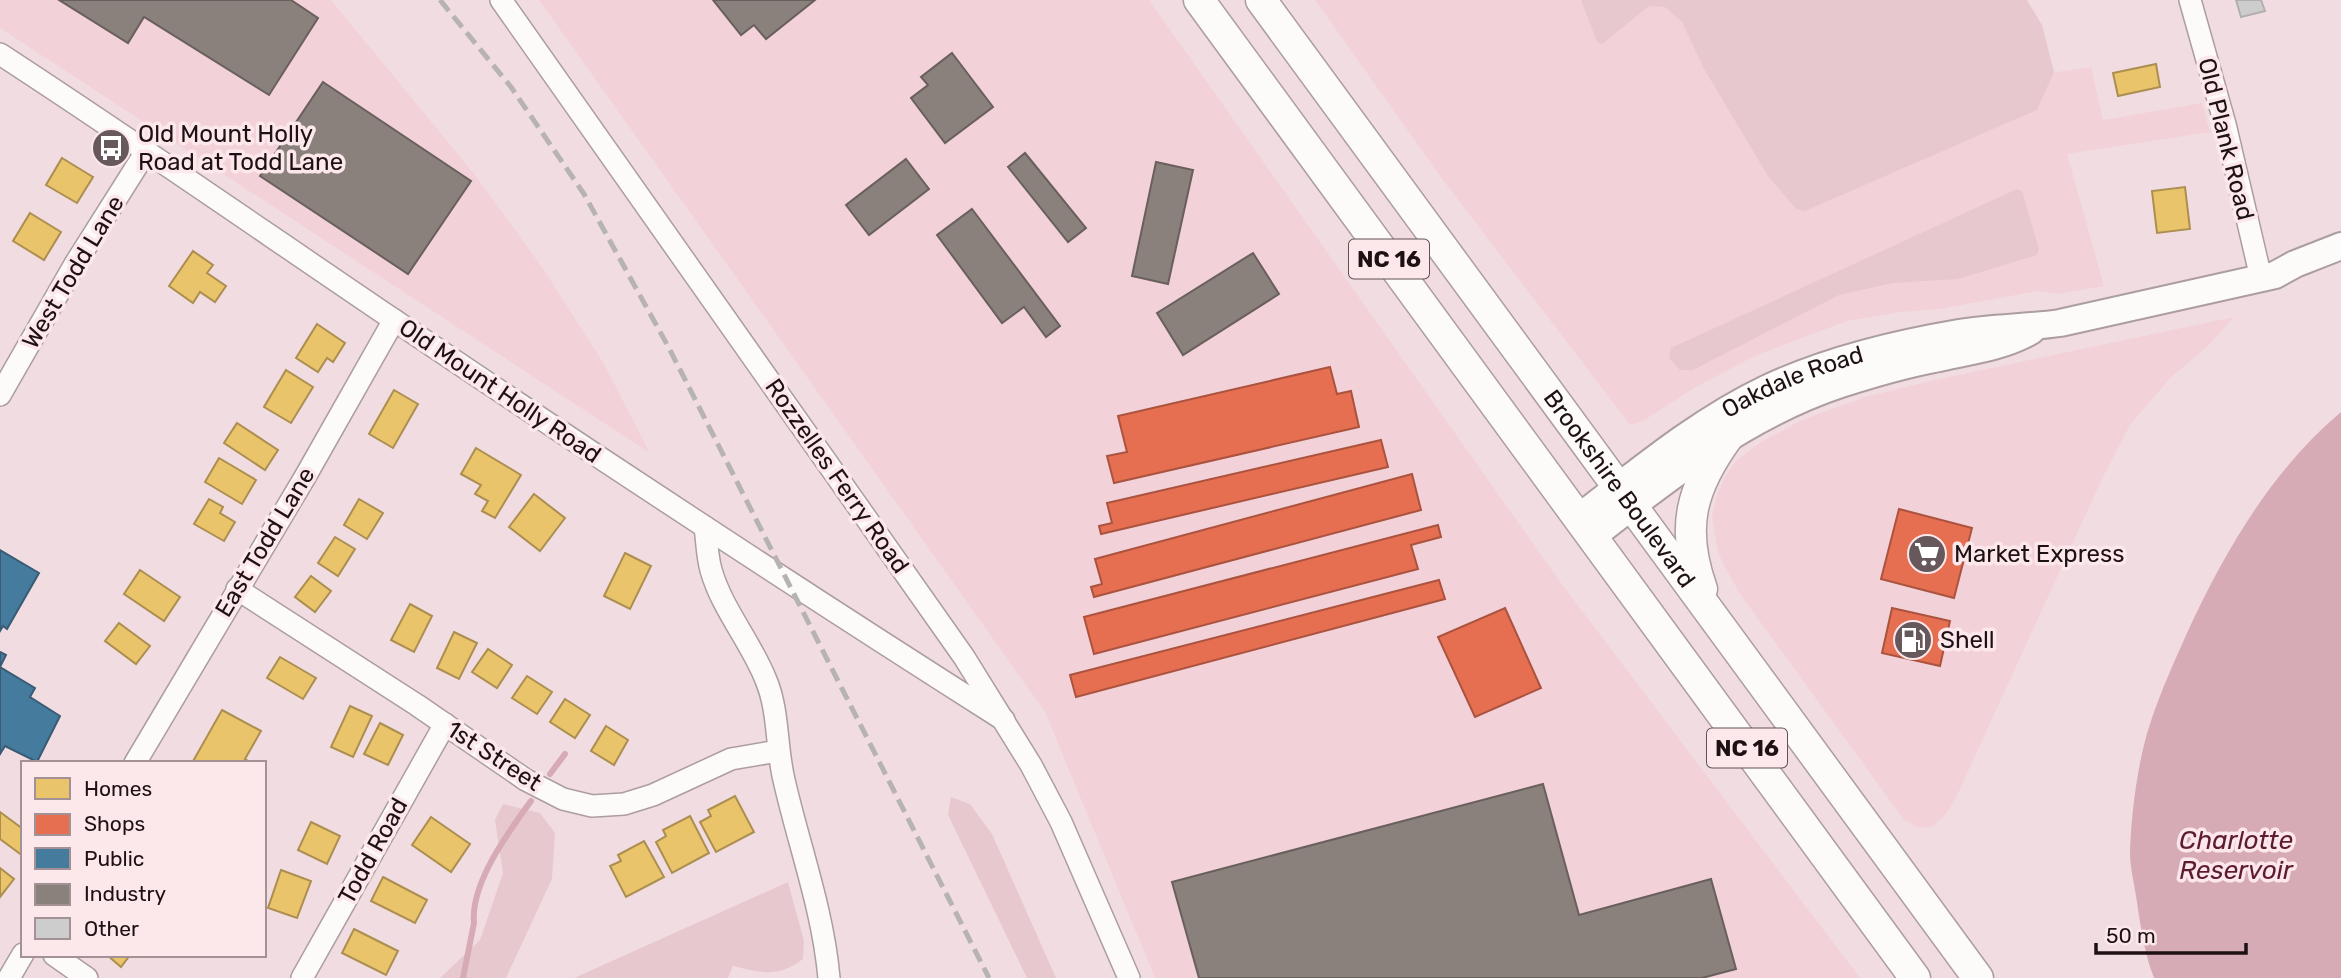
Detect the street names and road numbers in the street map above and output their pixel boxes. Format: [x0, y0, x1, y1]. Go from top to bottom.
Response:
street label: Old Plank Road [2192, 55, 2260, 223]
street label: West Todd Lane [16, 190, 130, 354]
road number: NC 16 [1349, 240, 1429, 278]
street label: Old Mount Holly Road [394, 313, 606, 469]
street label: Oakdale Road [1717, 340, 1866, 424]
street label: Rozzelles Ferry Road [759, 373, 915, 579]
street label: Brookshire Boulevard [1538, 384, 1701, 593]
street label: East Todd Lane [209, 462, 321, 622]
street label: 1st Street [441, 715, 547, 797]
road number: NC 16 [1707, 728, 1787, 768]
street label: Todd Road [332, 793, 414, 909]

